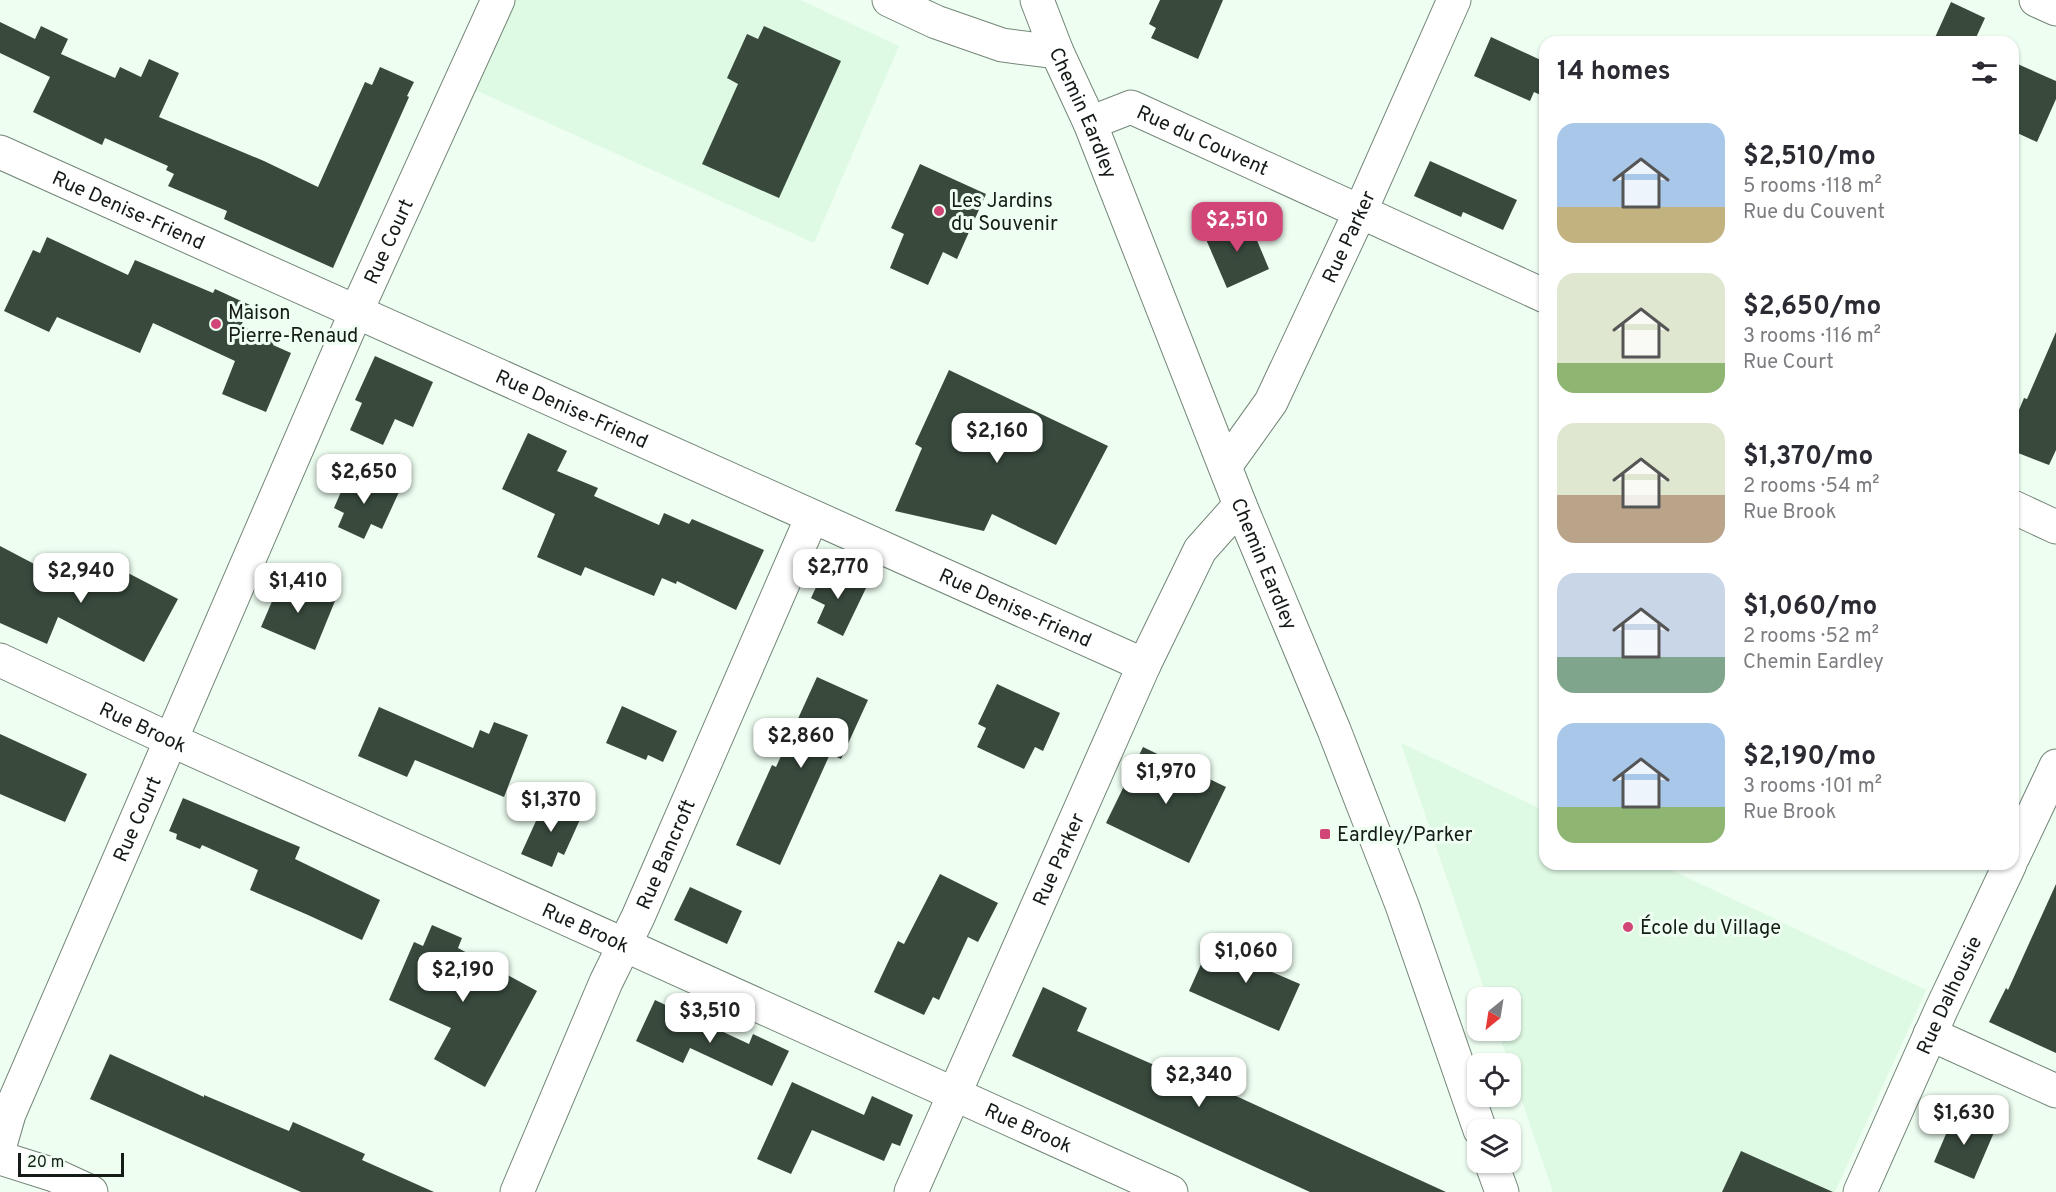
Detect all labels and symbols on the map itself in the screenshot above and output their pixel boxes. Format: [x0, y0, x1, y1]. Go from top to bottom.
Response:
street label: Chemin Eardley [1042, 44, 1122, 183]
street label: Rue du Couvent [1132, 100, 1272, 183]
street label: Rue Denise-Friend [47, 166, 208, 257]
street label: Rue Parker [1317, 187, 1383, 288]
place label: Les Jardins du Souvenir [951, 189, 1058, 238]
street label: Rue Court [359, 195, 421, 289]
pin: $2,510 [1188, 202, 1286, 253]
marker: Les Jardins du Souvenir [932, 204, 946, 218]
place label: Maison Pierre-Renaud [228, 301, 358, 350]
marker: Maison Pierre-Renaud [209, 317, 223, 331]
street label: Rue Denise-Friend [491, 365, 652, 456]
pin: $2,160 [948, 413, 1046, 464]
pin: $2,650 [315, 454, 413, 505]
street label: Chemin Eardley [1224, 495, 1302, 634]
pin: $2,770 [789, 549, 887, 600]
pin: $2,940 [32, 553, 130, 604]
pin: $1,410 [249, 563, 347, 614]
street label: Rue Denise-Friend [934, 564, 1095, 655]
street label: Rue Brook [94, 697, 190, 760]
pin: $2,860 [752, 718, 850, 769]
pin: $1,970 [1117, 754, 1215, 805]
street label: Rue Court [109, 773, 169, 866]
pin: $1,370 [502, 782, 600, 833]
street label: Rue Bancroft [632, 796, 703, 914]
street label: Rue Parker [1028, 809, 1092, 910]
place label: Eardley/Parker [1337, 823, 1473, 849]
marker: Eardley/Parker [1318, 827, 1332, 841]
street label: Rue Brook [537, 898, 633, 960]
place label: École du Village [1640, 914, 1781, 942]
marker: École du Village [1621, 920, 1635, 934]
street label: Rue Dalhousie [1912, 932, 1989, 1059]
pin: $1,060 [1197, 933, 1295, 984]
pin: $2,190 [414, 952, 512, 1003]
north arrow [1467, 987, 1521, 1041]
pin: $3,510 [661, 993, 759, 1044]
pin: $2,340 [1150, 1057, 1248, 1108]
pin: $1,630 [1915, 1095, 2013, 1146]
street label: Rue Brook [980, 1098, 1076, 1161]
scale bar [18, 1150, 124, 1178]

